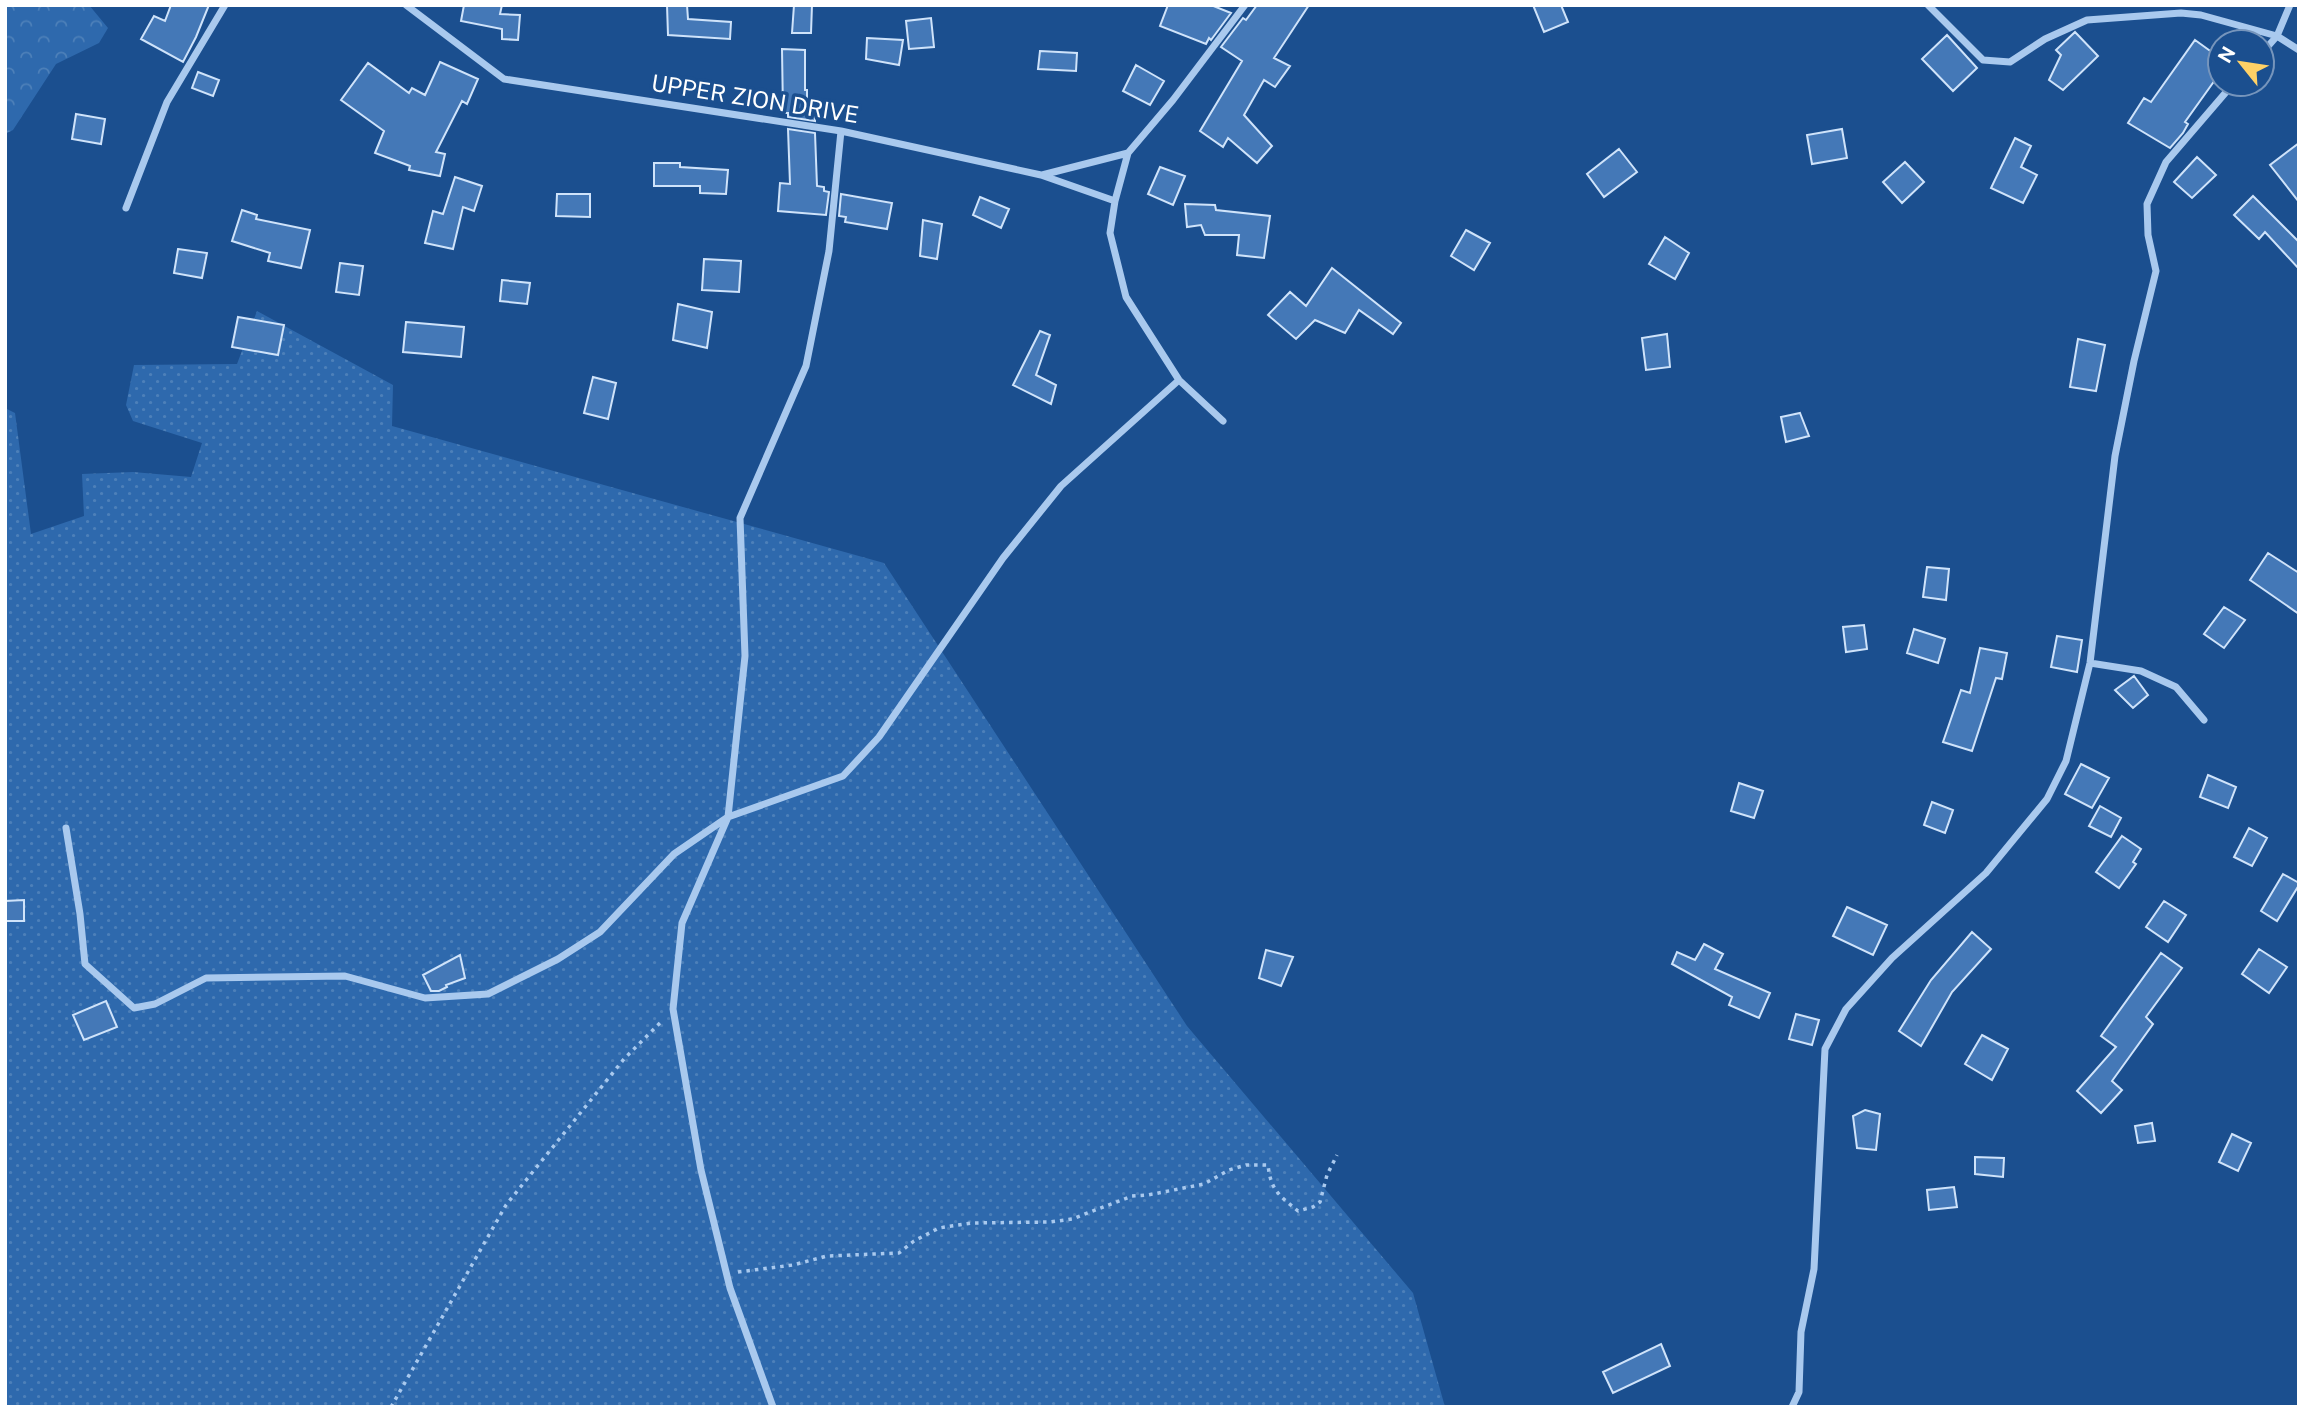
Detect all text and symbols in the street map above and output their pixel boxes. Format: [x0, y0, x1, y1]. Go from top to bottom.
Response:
north arrow [2206, 28, 2276, 98]
text: N [2213, 43, 2240, 66]
street label: UPPER ZION DRIVE [649, 69, 861, 128]

